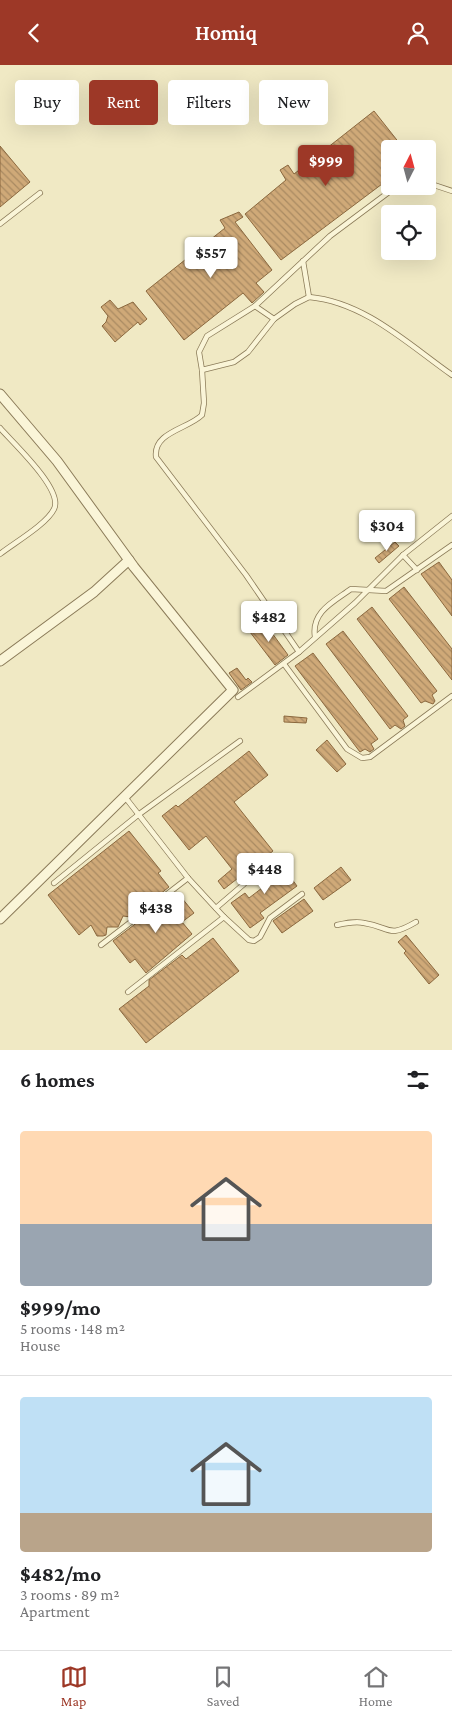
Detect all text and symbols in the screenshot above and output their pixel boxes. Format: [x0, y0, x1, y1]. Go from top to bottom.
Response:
icon: back [20, 19, 48, 47]
icon: person [404, 19, 432, 47]
text: Homiq [195, 20, 257, 45]
chip: Buy [15, 80, 79, 125]
chip: Rent [89, 80, 158, 125]
chip: Filters [168, 80, 249, 125]
chip: New [259, 80, 328, 125]
north arrow [381, 140, 436, 195]
map controls [381, 140, 436, 260]
pin: $999 [296, 145, 356, 187]
text: $999 [309, 152, 343, 169]
button: locate [381, 205, 436, 260]
pin: $557 [181, 237, 241, 279]
text: $557 [196, 244, 226, 261]
pin: $304 [357, 509, 417, 552]
text: $304 [370, 517, 404, 534]
pin: $482 [239, 601, 299, 643]
text: $482 [252, 608, 286, 625]
pin: $448 [235, 853, 295, 895]
text: $448 [248, 860, 282, 877]
pin: $438 [126, 891, 186, 934]
text: $438 [139, 899, 173, 916]
icon: filters [404, 1066, 432, 1094]
text: 6 homes [20, 1068, 95, 1092]
icon: home [181, 1164, 271, 1254]
text: $999/mo [20, 1296, 101, 1320]
text: 5 rooms · 148 m² [20, 1320, 125, 1337]
text: House [20, 1337, 60, 1354]
icon: home [181, 1429, 271, 1519]
text: $482/mo [20, 1562, 101, 1586]
text: 3 rooms · 89 m² [20, 1586, 119, 1603]
text: Apartment [20, 1603, 90, 1620]
tab: Map [60, 1663, 88, 1709]
tab: Saved [207, 1663, 240, 1709]
tab: Home [359, 1663, 392, 1709]

